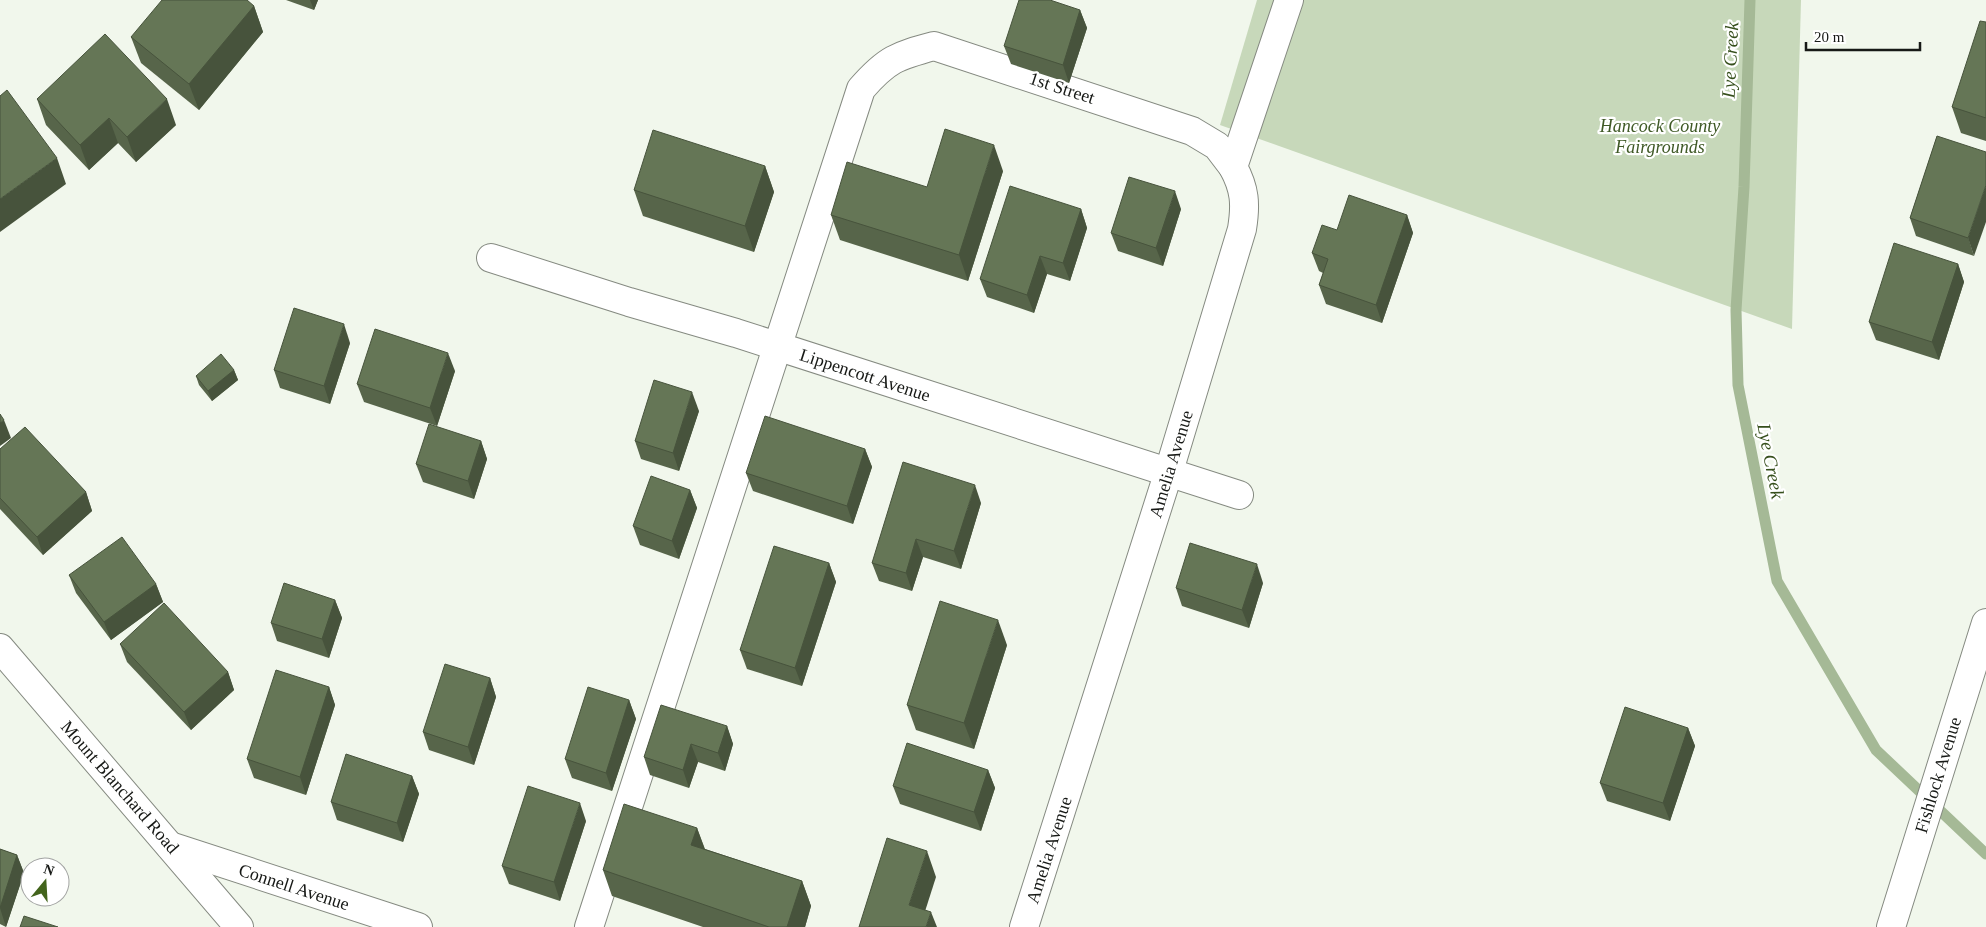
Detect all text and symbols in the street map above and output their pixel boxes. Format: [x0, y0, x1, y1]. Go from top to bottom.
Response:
scale bar [1806, 20, 1920, 52]
water label: Lye Creek [1717, 21, 1743, 100]
text: 20 m [1814, 29, 1845, 45]
street label: 1st Street [1027, 68, 1097, 108]
park label: Hancock County Fairgrounds [1599, 116, 1720, 157]
street label: Lippencott Avenue [797, 344, 933, 406]
street label: Amelia Avenue [1145, 408, 1197, 520]
water label: Lye Creek [1753, 421, 1789, 501]
street label: Fishlock Avenue [1911, 715, 1965, 835]
street label: Mount Blanchard Road [57, 717, 183, 857]
street label: Amelia Avenue [1022, 794, 1076, 906]
north arrow [20, 857, 70, 907]
street label: Connell Avenue [236, 860, 352, 914]
text: N [42, 861, 56, 879]

